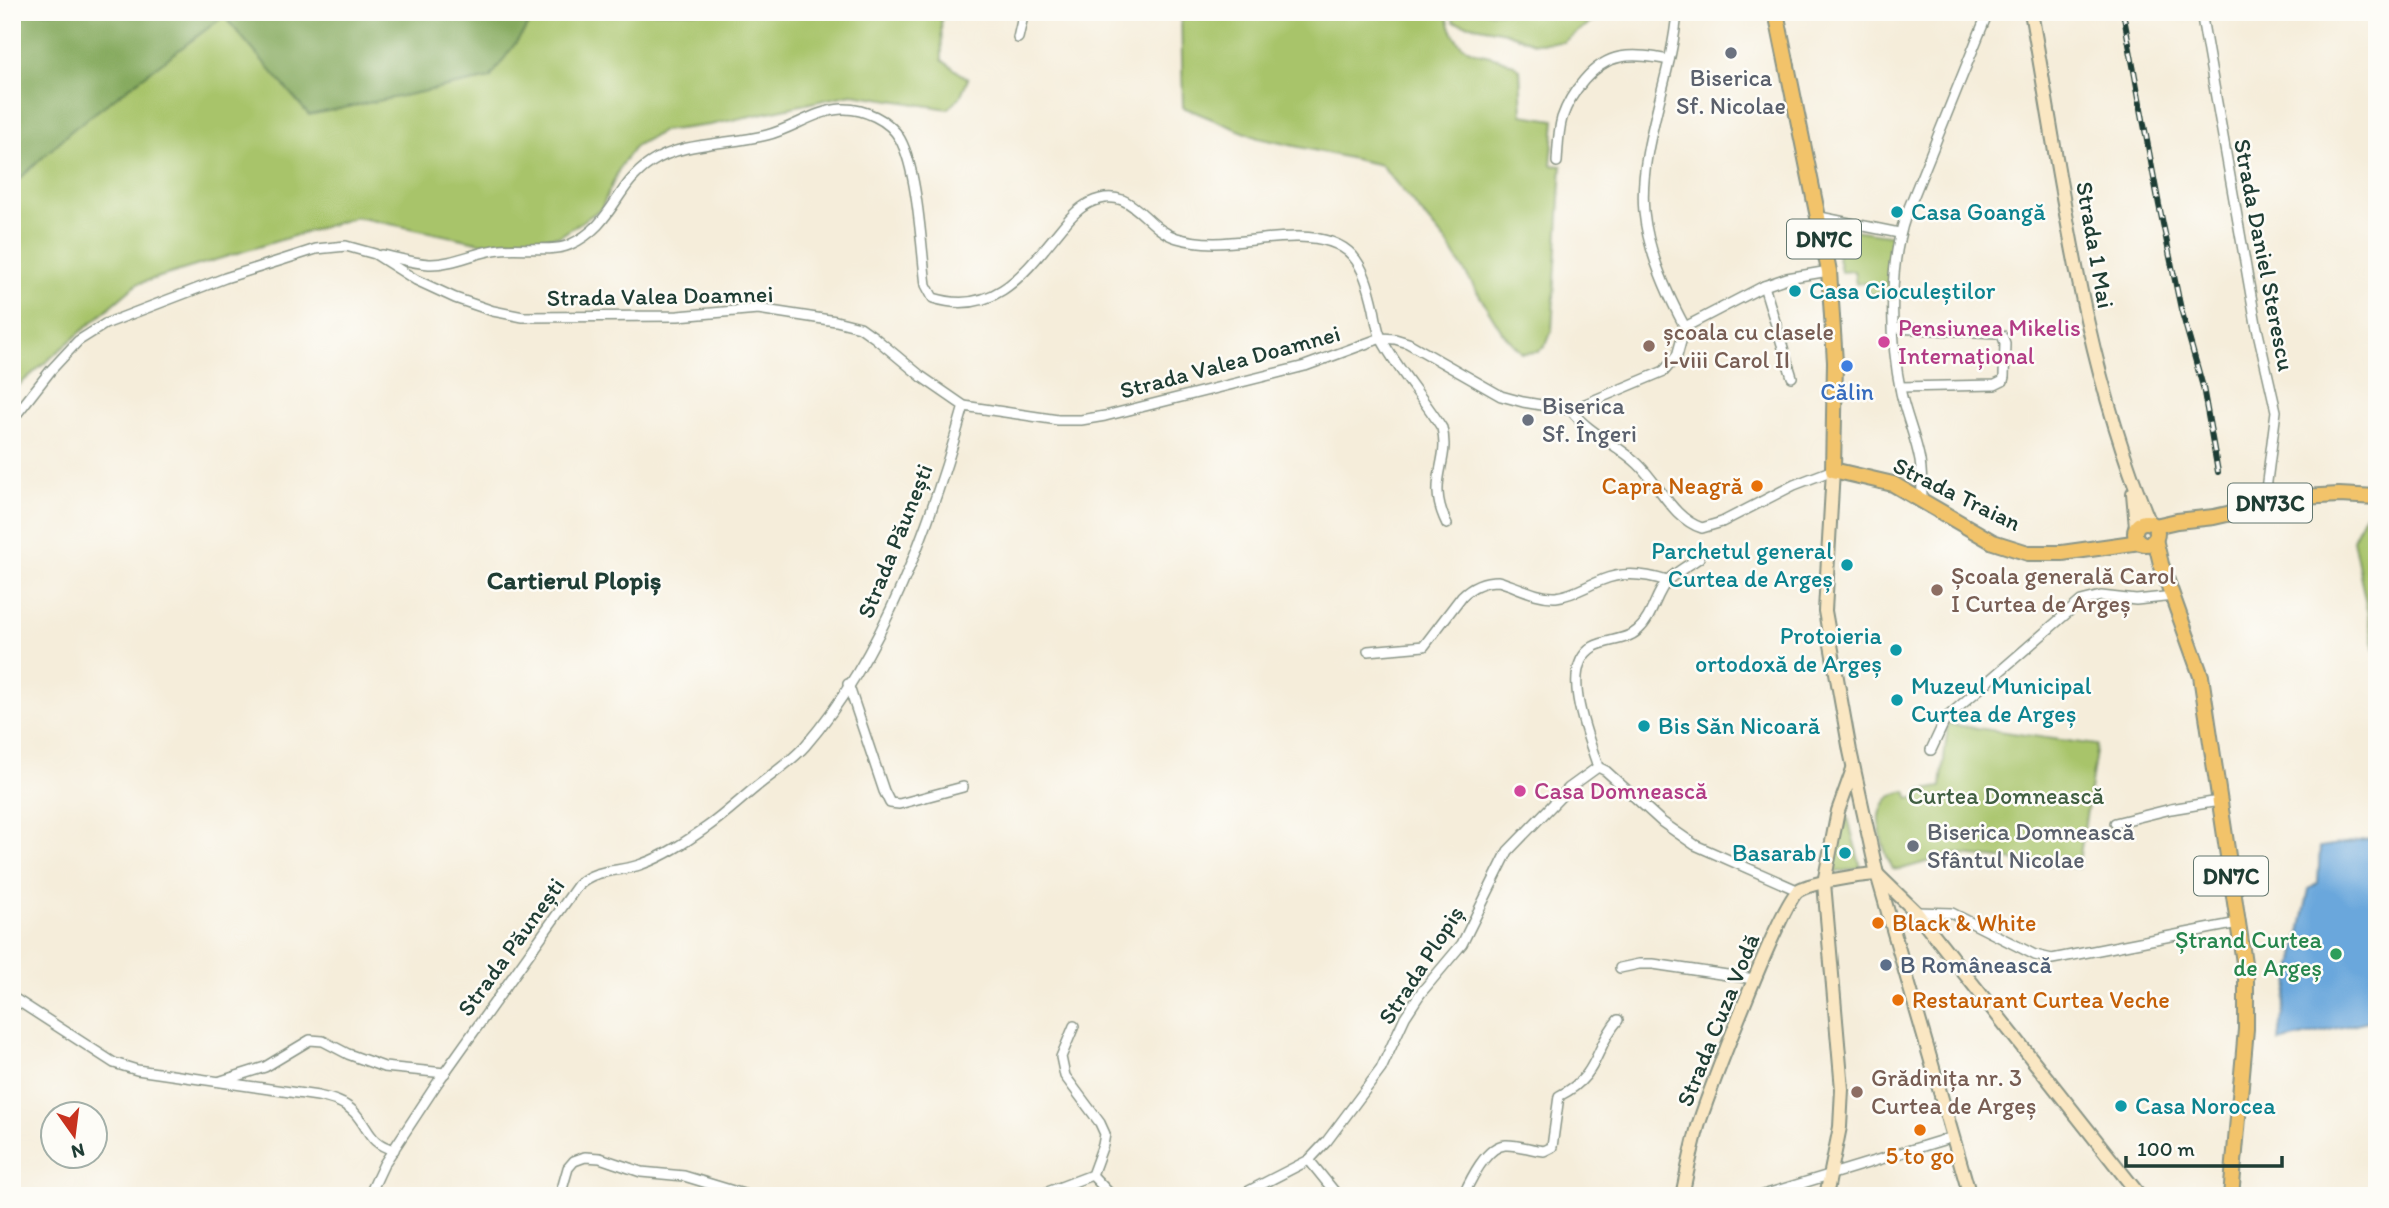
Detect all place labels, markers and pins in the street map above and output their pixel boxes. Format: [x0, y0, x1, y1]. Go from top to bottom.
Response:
marker: Biserica Sf. Nicolae [1723, 45, 1739, 61]
place label: Biserica Sf. Nicolae [1676, 63, 1786, 120]
place label: Casa Goangă [1911, 197, 2046, 226]
marker: Casa Goangă [1889, 204, 1905, 220]
place label: Casa Cioculeștilor [1809, 276, 1996, 305]
marker: Casa Cioculeștilor [1787, 283, 1803, 299]
place label: Pensiunea Mikelis Internațional [1898, 313, 2081, 370]
place label: școala cu clasele i-viii Carol II [1663, 317, 1834, 374]
marker: Pensiunea Mikelis Internațional [1876, 334, 1892, 350]
marker: școala cu clasele i-viii Carol II [1641, 338, 1657, 354]
marker: Călin [1839, 358, 1855, 374]
place label: Călin [1820, 377, 1874, 406]
place label: Biserica Sf. Îngeri [1542, 391, 1637, 448]
marker: Biserica Sf. Îngeri [1520, 412, 1536, 428]
place label: Capra Neagră [1601, 471, 1743, 500]
marker: Capra Neagră [1749, 478, 1765, 494]
place label: Parchetul general Curtea de Argeș [1651, 536, 1833, 593]
marker: Parchetul general Curtea de Argeș [1839, 557, 1855, 573]
place label: Școala generală Carol I Curtea de Argeș [1951, 561, 2176, 618]
marker: Școala generală Carol I Curtea de Argeș [1929, 582, 1945, 598]
place label: Protoieria ortodoxă de Argeș [1695, 621, 1883, 678]
marker: Protoieria ortodoxă de Argeș [1888, 642, 1904, 658]
place label: Muzeul Municipal Curtea de Argeș [1911, 671, 2092, 728]
marker: Muzeul Municipal Curtea de Argeș [1889, 692, 1905, 708]
place label: Bis Săn Nicoară [1658, 711, 1821, 740]
marker: Bis Săn Nicoară [1636, 718, 1652, 734]
place label: Casa Domnească [1534, 776, 1708, 805]
marker: Casa Domnească [1512, 783, 1528, 799]
place label: Biserica Domnească Sfântul Nicolae [1927, 817, 2135, 874]
place label: Basarab I [1732, 838, 1831, 867]
marker: Biserica Domnească Sfântul Nicolae [1905, 838, 1921, 854]
marker: Basarab I [1837, 845, 1853, 861]
place label: Black & White [1892, 908, 2036, 937]
marker: Black & White [1870, 915, 1886, 931]
place label: Ștrand Curtea de Argeș [2175, 925, 2322, 982]
marker: Ștrand Curtea de Argeș [2328, 946, 2344, 962]
place label: B Românească [1900, 950, 2052, 979]
marker: B Românească [1878, 957, 1894, 973]
place label: Restaurant Curtea Veche [1912, 985, 2170, 1014]
marker: Restaurant Curtea Veche [1890, 992, 1906, 1008]
place label: Grădinița nr. 3 Curtea de Argeș [1871, 1063, 2036, 1120]
marker: Grădinița nr. 3 Curtea de Argeș [1849, 1084, 1865, 1100]
place label: Casa Norocea [2135, 1091, 2276, 1120]
marker: Casa Norocea [2113, 1098, 2129, 1114]
marker: 5 to go [1912, 1122, 1928, 1138]
place label: 5 to go [1885, 1141, 1955, 1170]

